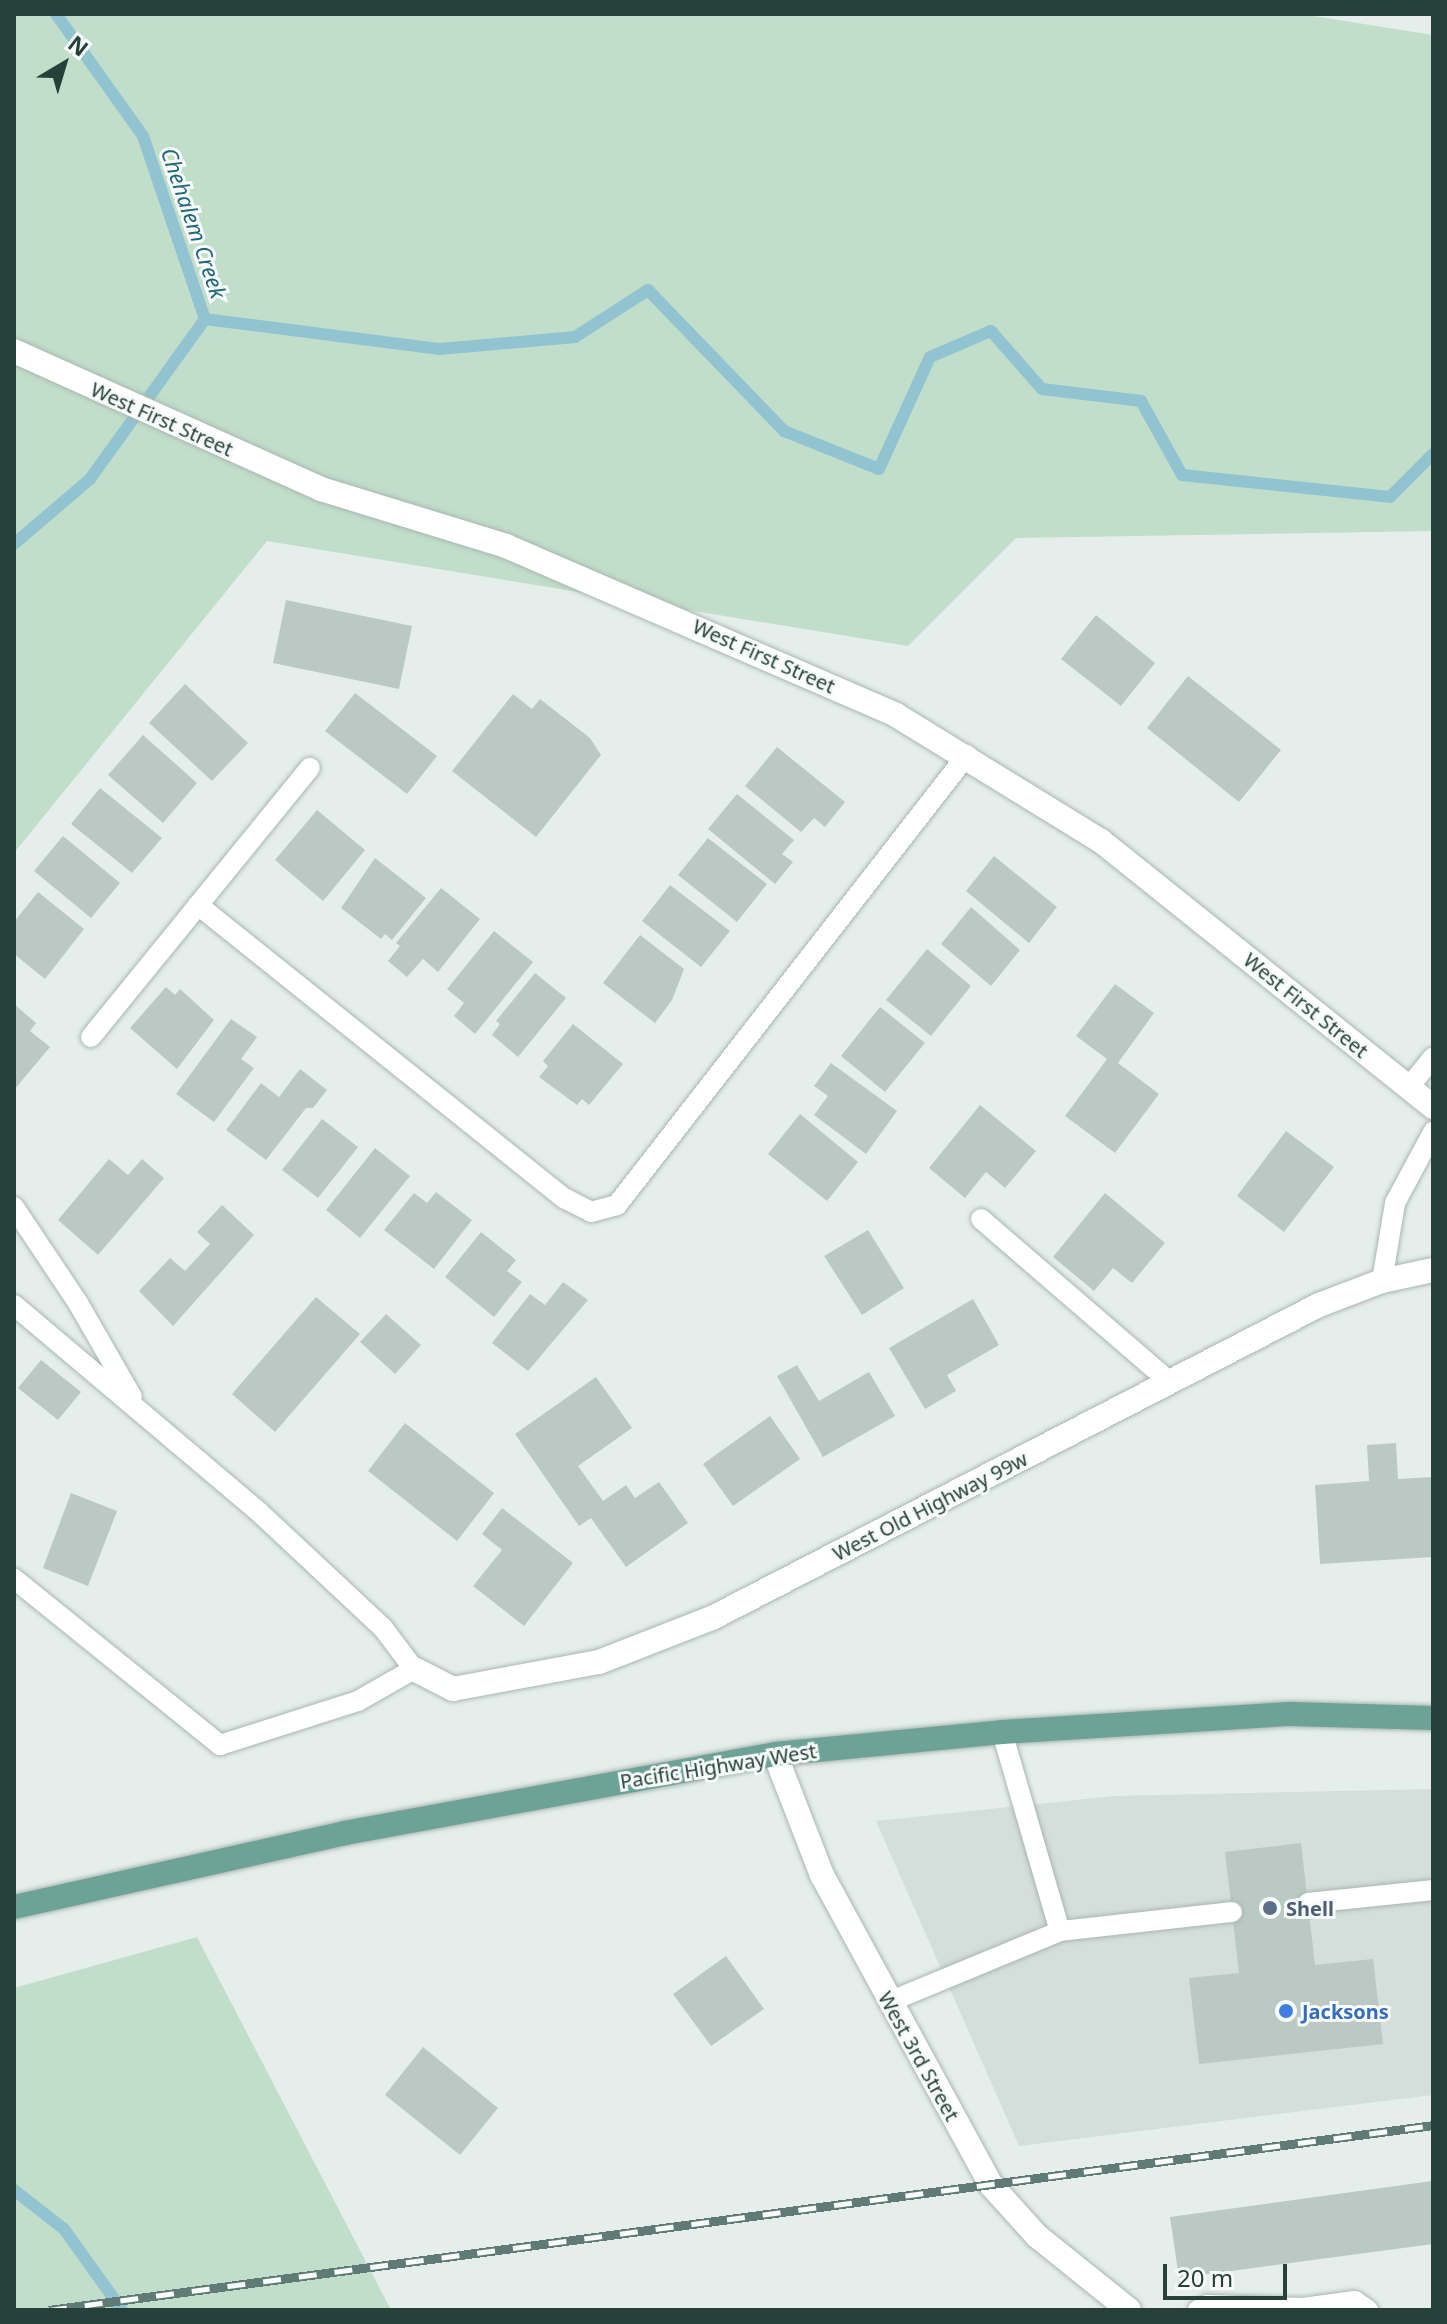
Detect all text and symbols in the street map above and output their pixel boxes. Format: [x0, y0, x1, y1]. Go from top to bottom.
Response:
north arrow [24, 24, 104, 104]
text: N [62, 28, 95, 62]
water label: Chehalem Creek [156, 144, 232, 302]
street label: West First Street [87, 377, 237, 461]
street label: West First Street [689, 614, 839, 698]
street label: West First Street [1239, 947, 1373, 1063]
street label: West Old Highway 99w [829, 1446, 1031, 1566]
street label: Pacific Highway West [618, 1739, 818, 1793]
place label: Shell [1286, 1896, 1334, 1920]
marker: Shell [1261, 1899, 1279, 1917]
street label: West 3rd Street [874, 1987, 964, 2125]
place label: Jacksons [1302, 1999, 1389, 2023]
marker: Jacksons [1277, 2002, 1295, 2020]
scale bar [1167, 2248, 1291, 2298]
text: 20 m [1177, 2261, 1233, 2294]

